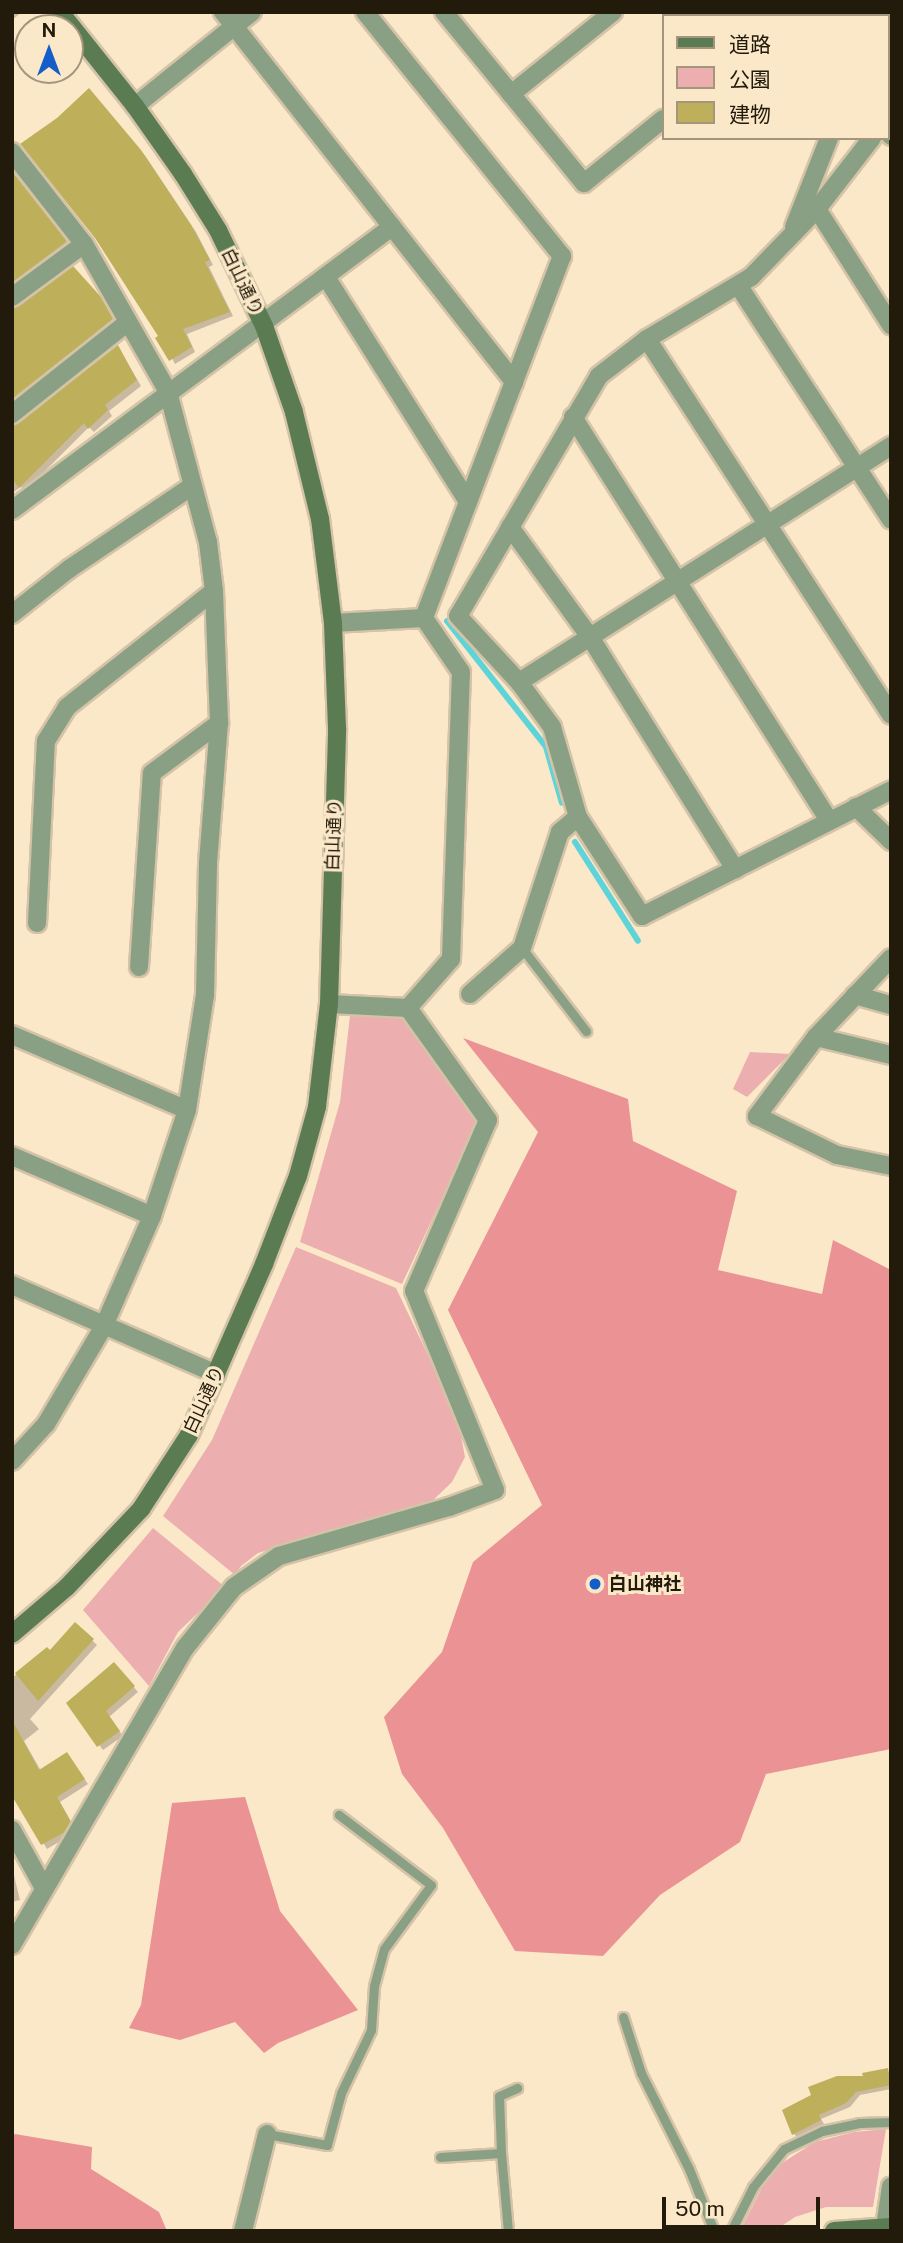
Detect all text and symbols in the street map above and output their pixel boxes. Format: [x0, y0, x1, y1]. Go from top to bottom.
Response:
north arrow [14, 14, 84, 84]
legend [662, 14, 889, 140]
text: N [42, 19, 56, 41]
text: 道路 [729, 32, 771, 57]
text: 公園 [729, 67, 771, 92]
text: 建物 [729, 102, 771, 127]
street label: 白山通り [217, 245, 267, 319]
street label: 白山通り [322, 799, 346, 871]
street label: 白山通り [179, 1363, 229, 1437]
place label: 白山神社 [609, 1573, 681, 1595]
marker: 白山神社 [587, 1576, 603, 1592]
scale bar [665, 2184, 822, 2228]
text: 50 m [675, 2196, 725, 2221]

